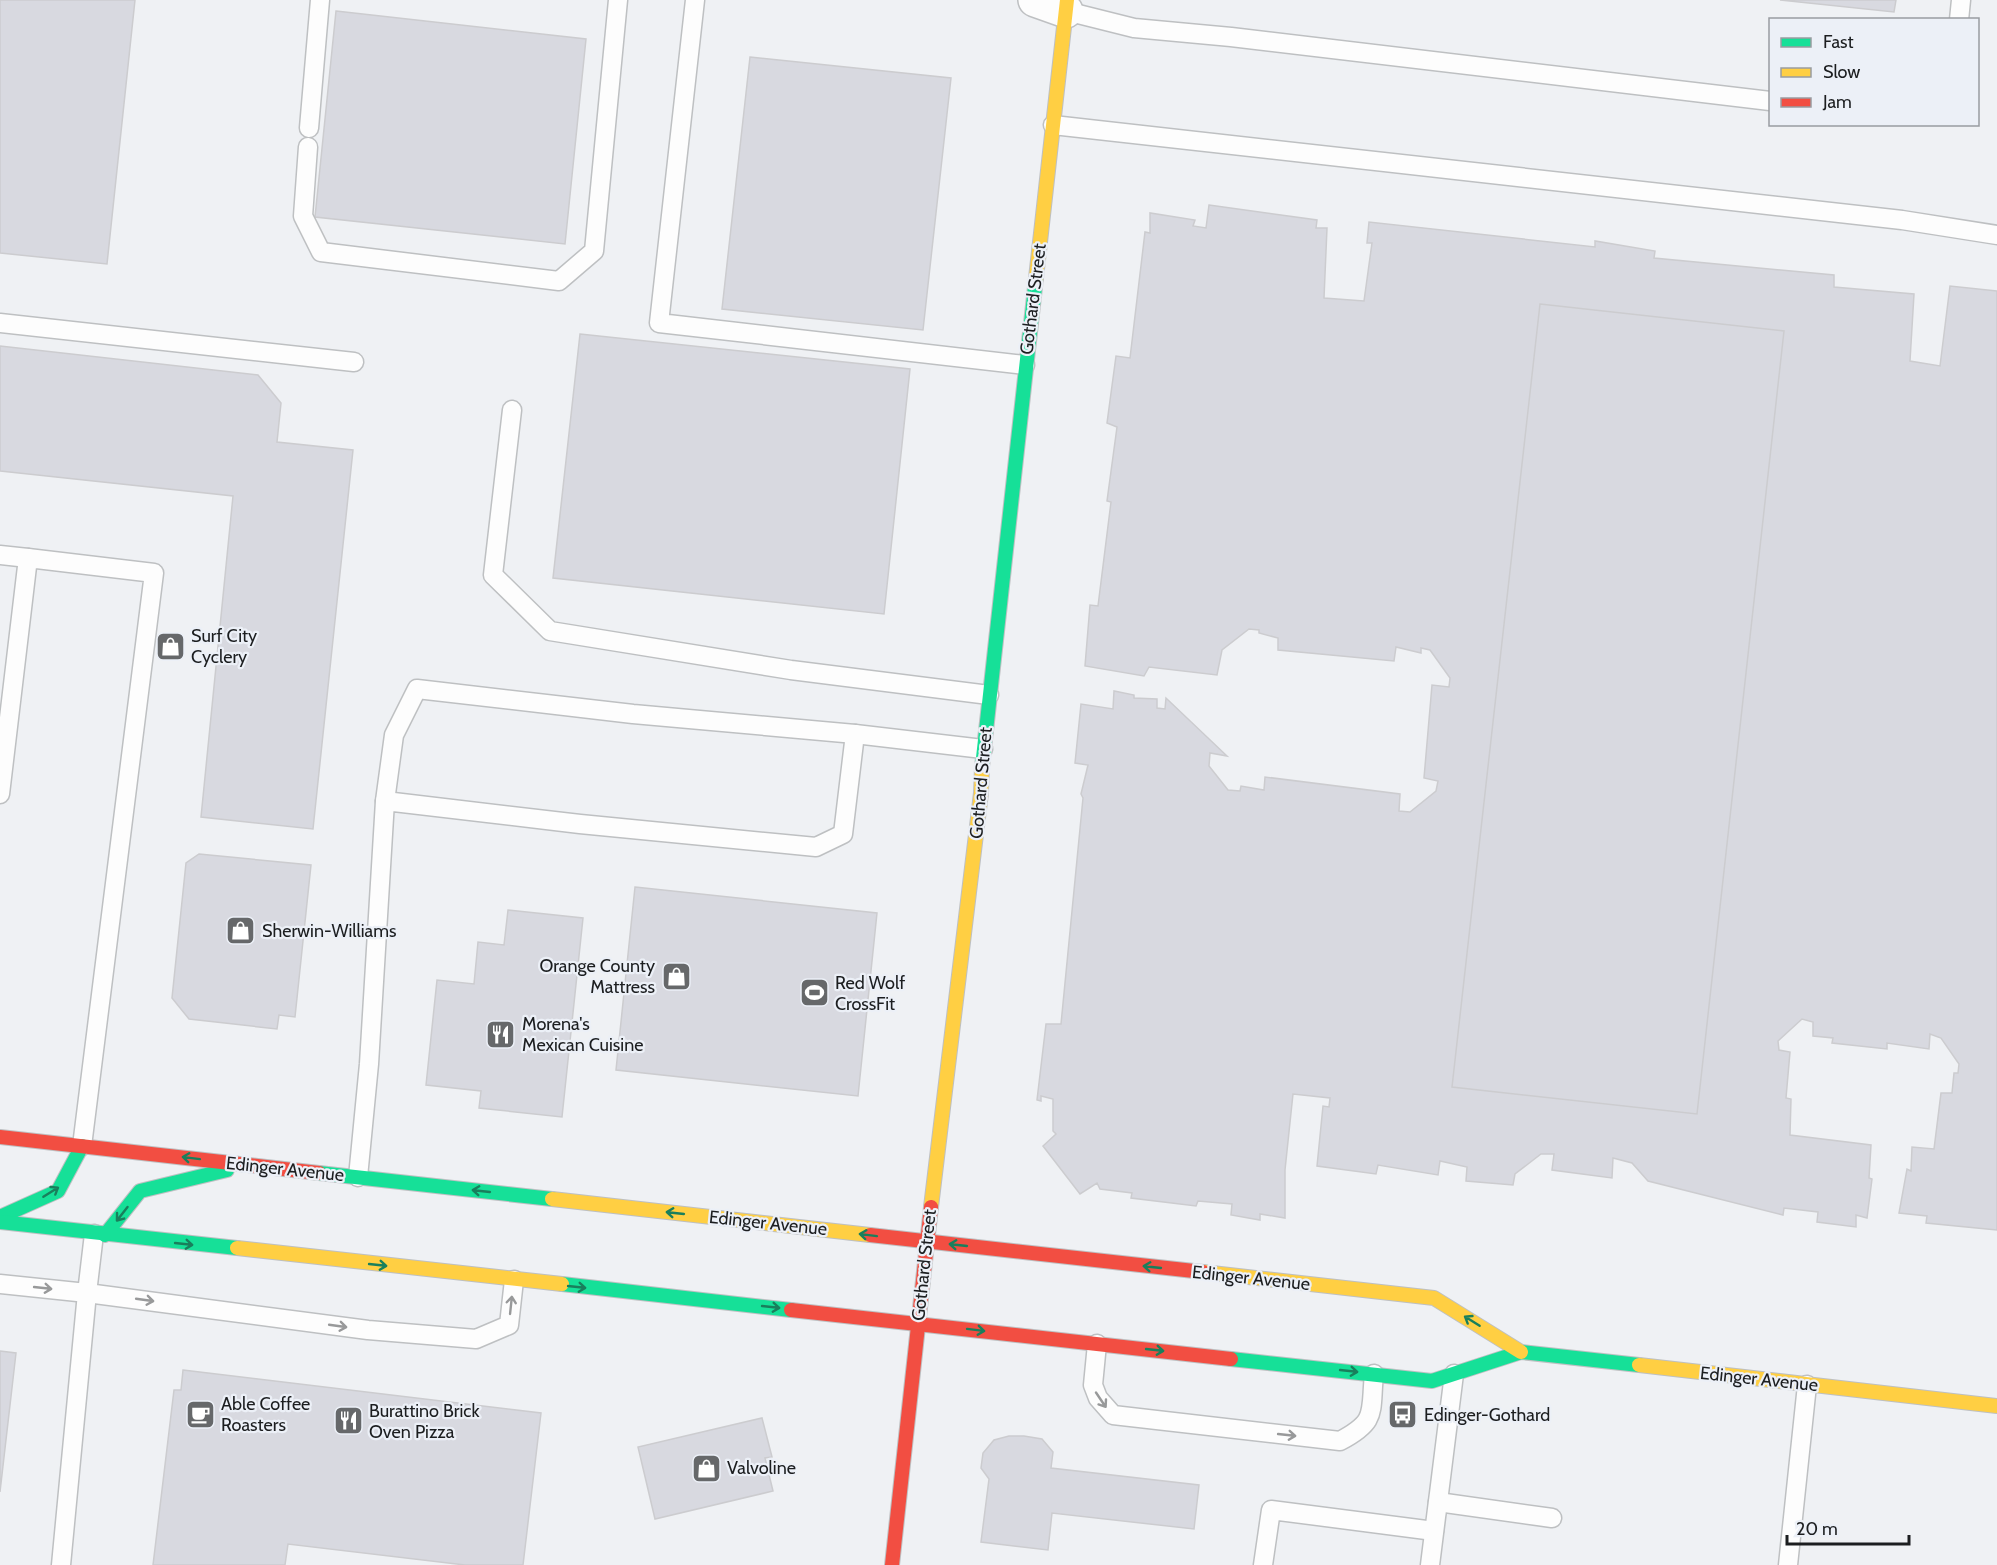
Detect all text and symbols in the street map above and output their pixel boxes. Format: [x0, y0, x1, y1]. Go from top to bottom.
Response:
legend [1769, 18, 1979, 126]
text: Fast [1823, 31, 1854, 53]
text: Slow [1823, 61, 1860, 83]
text: Jam [1822, 91, 1852, 113]
street label: Gothard Street [1015, 242, 1051, 356]
place label: Surf City Cyclery [191, 625, 257, 668]
shop icon: Surf City Cyclery [154, 630, 186, 662]
street label: Gothard Street [965, 726, 997, 840]
shop icon: Sherwin-Williams [225, 915, 257, 947]
place label: Sherwin-Williams [262, 920, 396, 942]
place label: Orange County Mattress [540, 955, 655, 998]
shop icon: Orange County Mattress [660, 960, 692, 992]
place label: Red Wolf CrossFit [835, 972, 905, 1015]
sports icon: Red Wolf CrossFit [798, 977, 830, 1009]
place label: Morena's Mexican Cuisine [522, 1013, 643, 1056]
restaurant icon: Morena's Mexican Cuisine [485, 1018, 517, 1050]
one-way arrow [182, 1152, 202, 1163]
street label: Edinger Avenue [225, 1152, 345, 1186]
one-way arrow [471, 1185, 491, 1196]
one-way arrow [43, 1186, 60, 1199]
one-way arrow [115, 1206, 128, 1222]
street label: Edinger Avenue [708, 1206, 828, 1240]
one-way arrow [665, 1207, 685, 1218]
street label: Gothard Street [907, 1208, 941, 1322]
one-way arrow [859, 1229, 879, 1240]
one-way arrow [174, 1239, 194, 1250]
one-way arrow [949, 1239, 969, 1250]
one-way arrow [368, 1260, 388, 1271]
one-way arrow [1143, 1261, 1162, 1272]
street label: Edinger Avenue [1191, 1261, 1311, 1295]
one-way arrow [567, 1282, 587, 1293]
one-way arrow [33, 1283, 53, 1294]
one-way arrow [134, 1295, 154, 1306]
one-way arrow [506, 1295, 517, 1315]
one-way arrow [761, 1302, 781, 1313]
one-way arrow [1464, 1315, 1481, 1327]
one-way arrow [327, 1321, 347, 1332]
one-way arrow [966, 1324, 986, 1335]
one-way arrow [1145, 1345, 1165, 1356]
street label: Edinger Avenue [1699, 1362, 1819, 1396]
one-way arrow [1338, 1366, 1358, 1377]
one-way arrow [1095, 1391, 1107, 1407]
place label: Able Coffee Roasters [221, 1393, 310, 1436]
cafe icon: Able Coffee Roasters [184, 1398, 216, 1430]
bus stop icon: Edinger-Gothard [1387, 1399, 1419, 1431]
place label: Burattino Brick Oven Pizza [369, 1400, 480, 1443]
place label: Edinger-Gothard [1424, 1404, 1550, 1426]
restaurant icon: Burattino Brick Oven Pizza [332, 1405, 364, 1437]
one-way arrow [1276, 1430, 1296, 1441]
shop icon: Valvoline [690, 1452, 722, 1484]
place label: Valvoline [727, 1457, 796, 1479]
scale bar [1787, 1508, 1908, 1546]
text: 20 m [1796, 1518, 1838, 1540]

